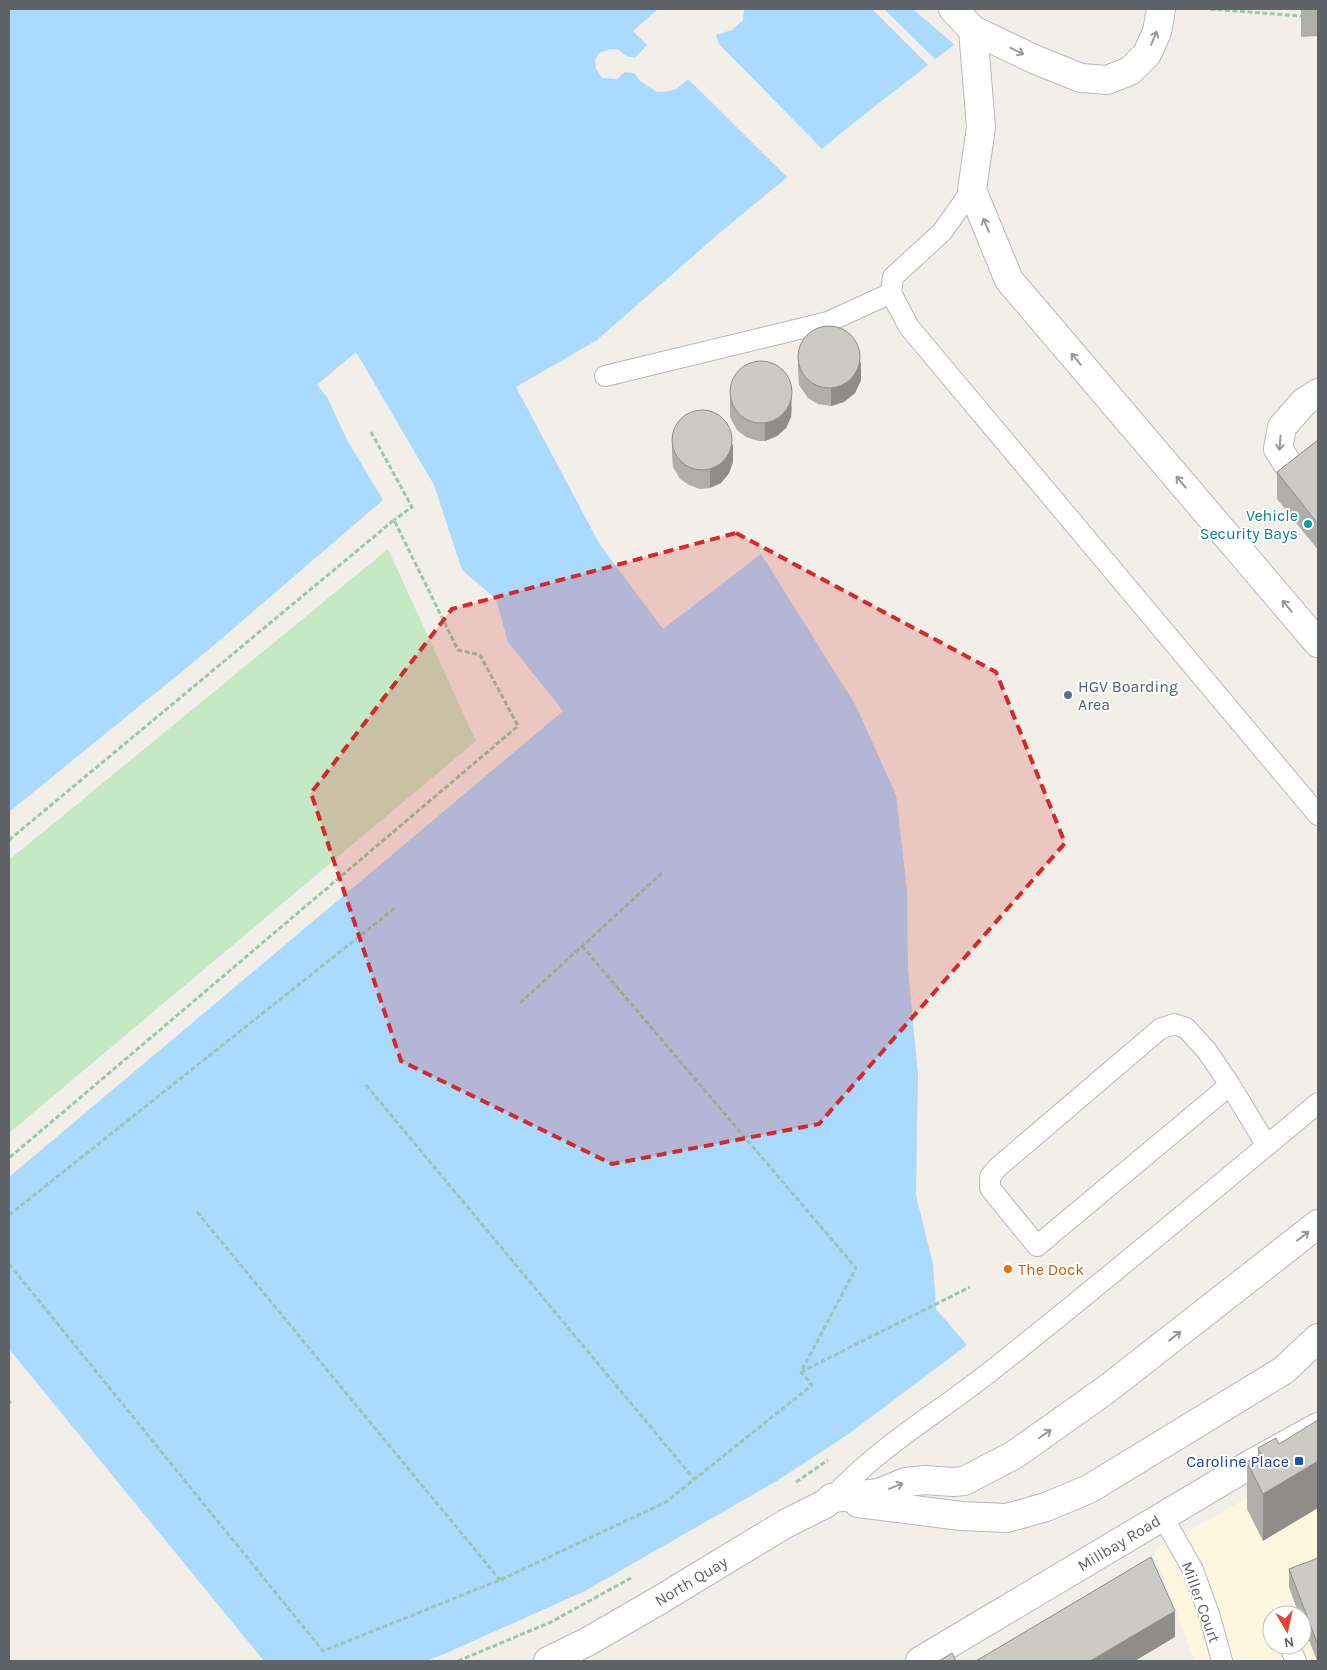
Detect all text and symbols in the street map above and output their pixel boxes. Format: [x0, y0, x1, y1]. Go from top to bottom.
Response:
one-way arrow [1150, 31, 1160, 46]
one-way arrow [1009, 47, 1024, 56]
one-way arrow [981, 218, 991, 233]
one-way arrow [1070, 352, 1082, 365]
one-way arrow [1276, 434, 1285, 450]
one-way arrow [1176, 476, 1187, 489]
place label: Vehicle Security Bays [1200, 506, 1298, 543]
marker: Vehicle Security Bays [1302, 518, 1314, 530]
one-way arrow [1281, 600, 1292, 613]
place label: HGV Boarding Area [1078, 677, 1178, 714]
marker: HGV Boarding Area [1062, 689, 1074, 701]
one-way arrow [1296, 1231, 1309, 1242]
place label: The Dock [1018, 1260, 1084, 1279]
marker: The Dock [1002, 1263, 1014, 1275]
one-way arrow [1168, 1331, 1181, 1342]
one-way arrow [1038, 1428, 1051, 1439]
place label: Caroline Place [1186, 1452, 1289, 1471]
marker: Caroline Place [1293, 1455, 1305, 1467]
one-way arrow [888, 1481, 904, 1490]
street label: Millbay Road [1074, 1511, 1164, 1575]
street label: North Quay [651, 1552, 731, 1610]
street label: Miller Court [1178, 1559, 1224, 1645]
north arrow [1262, 1605, 1312, 1655]
text: N [1283, 1633, 1295, 1652]

